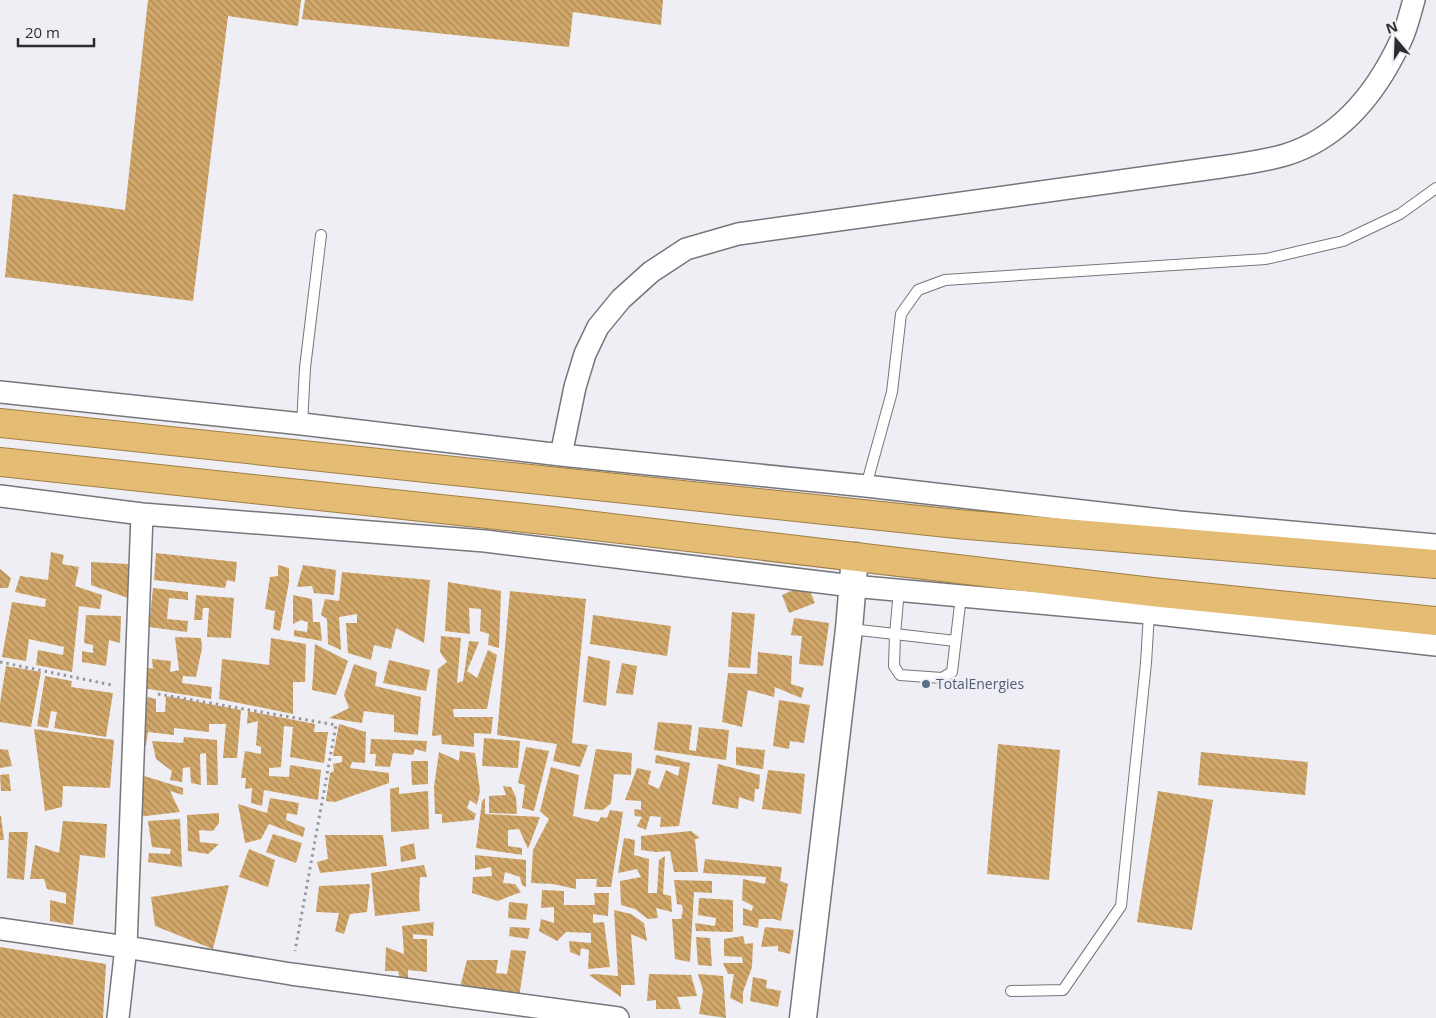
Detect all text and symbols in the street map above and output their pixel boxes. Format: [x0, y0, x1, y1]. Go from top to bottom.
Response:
scale bar [18, 15, 94, 47]
north arrow [1371, 15, 1421, 65]
text: N [1383, 16, 1400, 38]
text: 20 m [25, 22, 60, 42]
place label: TotalEnergies [936, 674, 1024, 693]
marker: TotalEnergies [920, 678, 932, 690]

